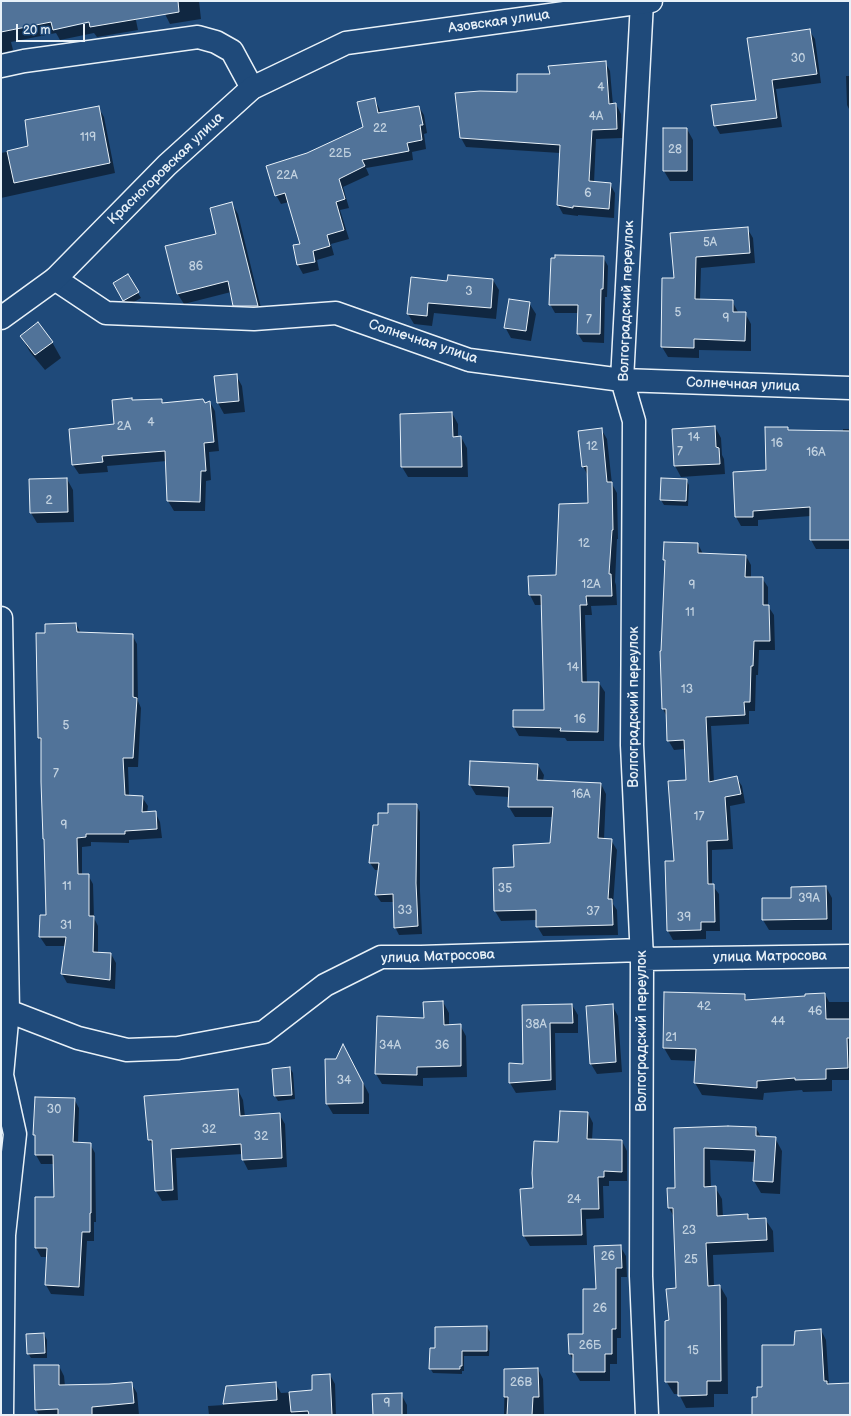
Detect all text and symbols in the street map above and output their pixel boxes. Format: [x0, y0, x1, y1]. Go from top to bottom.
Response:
street label: Азовская улица [447, 7, 551, 37]
scale bar [18, 16, 87, 42]
text: 20 m [23, 23, 50, 38]
house number: 30 [791, 52, 805, 66]
house number: 4 [597, 81, 605, 95]
street label: Красногоровская улица [104, 109, 228, 229]
house number: 4А [589, 110, 603, 124]
house number: 22 [373, 122, 387, 136]
house number: 119 [80, 131, 96, 145]
house number: 28 [668, 143, 682, 157]
house number: 22Б [329, 147, 351, 161]
house number: 22А [276, 169, 298, 183]
house number: 6 [584, 187, 592, 201]
street label: Волгоградский переулок [616, 220, 638, 382]
house number: 5А [703, 236, 717, 250]
house number: 86 [189, 260, 203, 274]
house number: 3 [465, 285, 473, 299]
house number: 5 [675, 306, 681, 320]
house number: 9 [723, 312, 729, 326]
house number: 7 [586, 313, 592, 327]
street label: Солнечная улица [366, 316, 480, 368]
street label: Солнечная улица [686, 375, 800, 395]
house number: 4 [147, 416, 155, 430]
house number: 2А [117, 420, 131, 434]
house number: 14 [688, 431, 700, 445]
house number: 16 [771, 437, 783, 451]
house number: 12 [586, 440, 598, 454]
house number: 7 [677, 445, 683, 459]
house number: 16А [806, 446, 826, 460]
house number: 2 [45, 494, 53, 508]
house number: 12 [578, 537, 590, 551]
house number: 12А [582, 578, 600, 592]
house number: 9 [689, 579, 695, 593]
house number: 11 [685, 606, 695, 620]
street label: Волгоградский переулок [626, 626, 642, 788]
house number: 14 [567, 661, 579, 675]
house number: 13 [681, 683, 693, 697]
house number: 16 [574, 713, 586, 727]
house number: 5 [63, 719, 69, 733]
house number: 7 [53, 767, 59, 781]
house number: 16А [571, 788, 591, 802]
house number: 17 [694, 810, 704, 824]
house number: 9 [61, 819, 67, 833]
house number: 11 [62, 880, 72, 894]
house number: 35 [498, 882, 512, 896]
house number: 39А [798, 892, 820, 906]
house number: 33 [398, 904, 412, 918]
house number: 37 [586, 905, 600, 919]
house number: 39 [677, 911, 691, 925]
house number: 31 [60, 919, 72, 933]
street label: улица Матросова [381, 947, 495, 967]
street label: улица Матросова [713, 948, 827, 966]
street label: Волгоградский переулок [634, 950, 650, 1112]
house number: 42 [697, 1000, 711, 1014]
house number: 46 [808, 1005, 822, 1019]
house number: 44 [771, 1015, 785, 1029]
house number: 38А [525, 1018, 547, 1032]
house number: 21 [665, 1031, 677, 1045]
house number: 34А [379, 1039, 401, 1053]
house number: 36 [435, 1039, 449, 1053]
house number: 34 [337, 1074, 351, 1088]
house number: 30 [47, 1103, 61, 1117]
house number: 32 [202, 1123, 216, 1137]
house number: 32 [254, 1130, 268, 1144]
house number: 24 [567, 1193, 581, 1207]
house number: 23 [682, 1224, 696, 1238]
house number: 26 [601, 1250, 615, 1264]
house number: 25 [684, 1253, 698, 1267]
house number: 26 [593, 1302, 607, 1316]
house number: 26Б [579, 1339, 601, 1353]
house number: 15 [687, 1344, 699, 1358]
house number: 26В [510, 1376, 532, 1390]
house number: 9 [384, 1397, 390, 1411]

